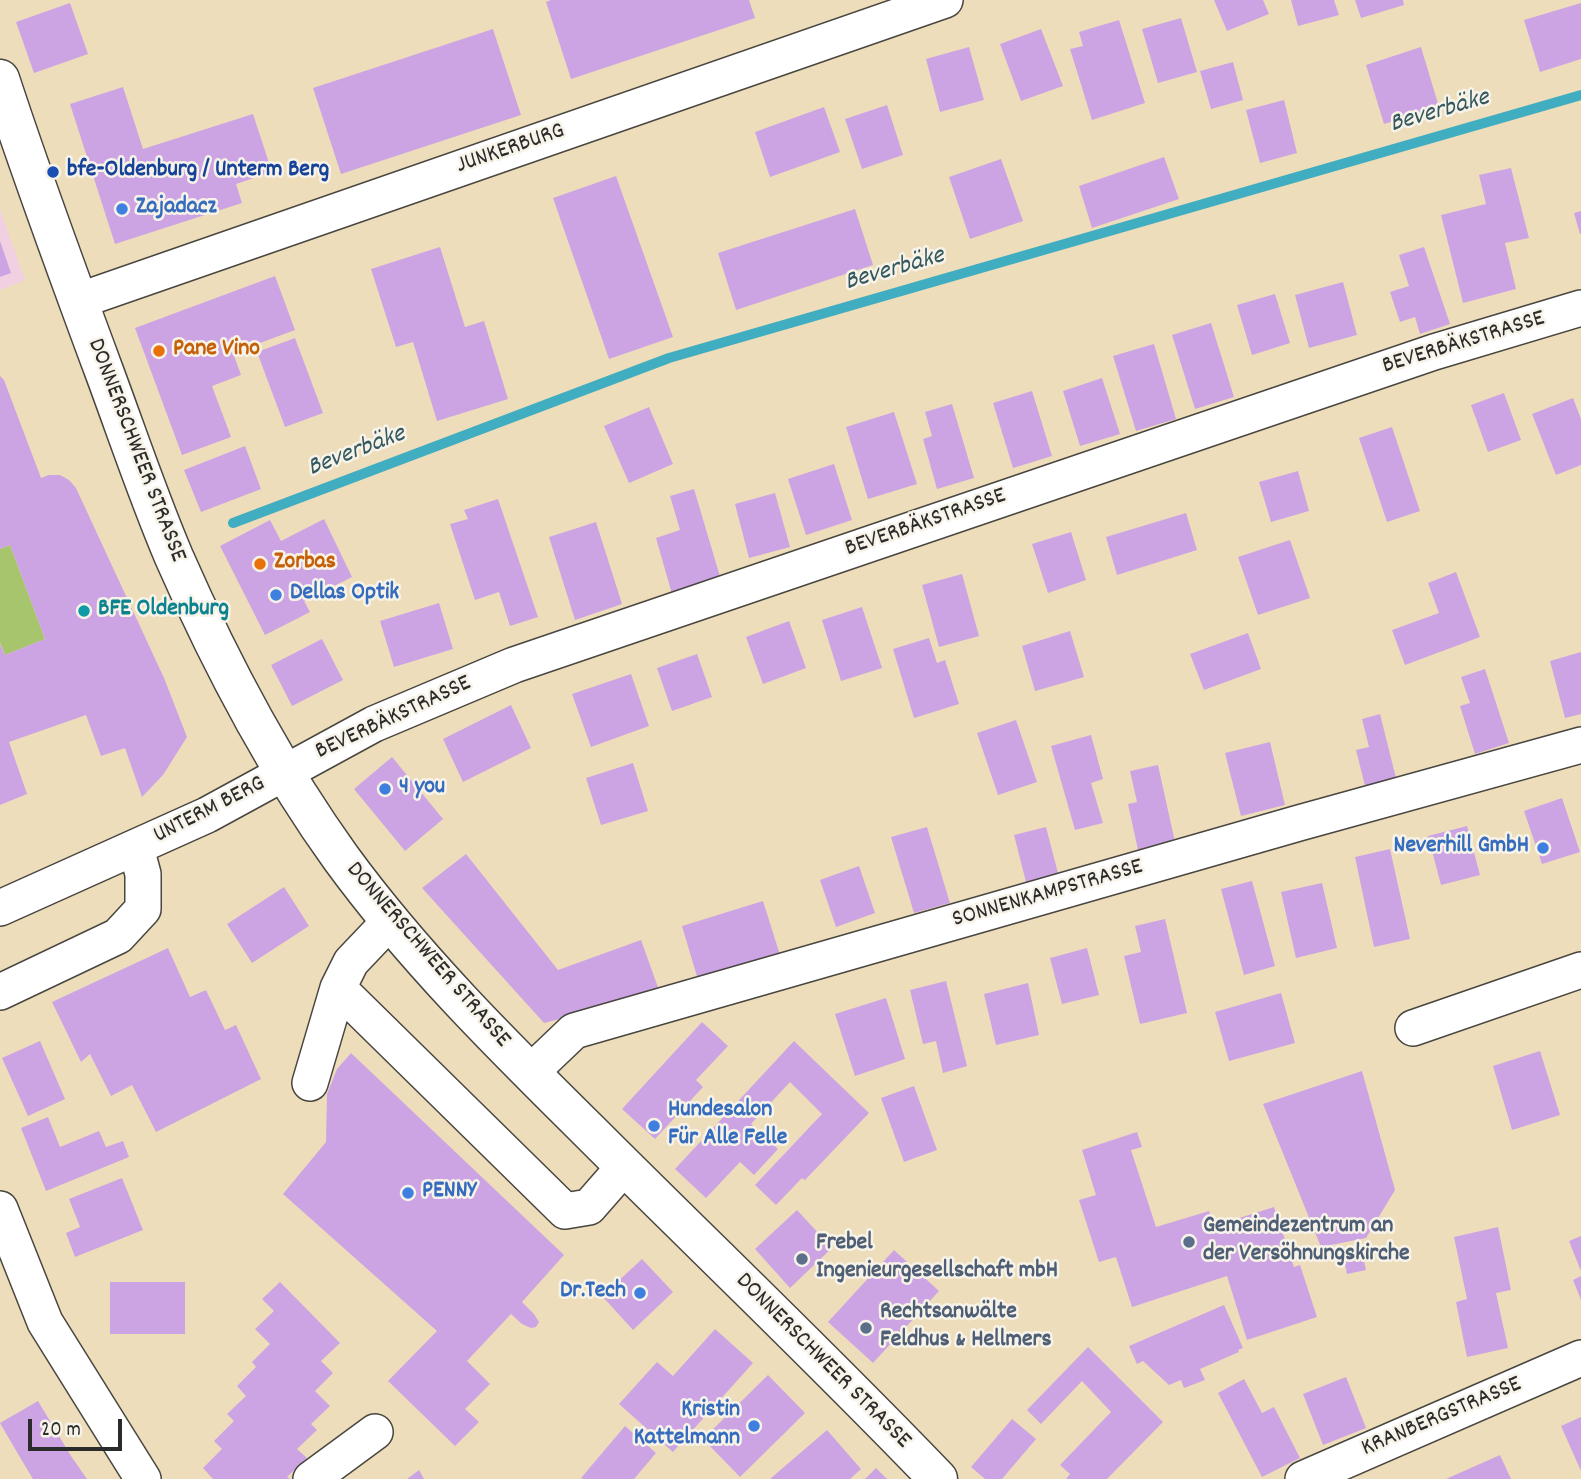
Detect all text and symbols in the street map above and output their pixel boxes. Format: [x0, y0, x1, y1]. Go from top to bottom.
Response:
water label: Beverbäke [1387, 84, 1493, 142]
street label: JUNKERBURG [453, 118, 569, 182]
place label: bfe-Oldenburg / Unterm Berg [67, 158, 329, 186]
marker: bfe-Oldenburg / Unterm Berg [45, 164, 61, 180]
place label: Zajadacz [136, 195, 217, 223]
marker: Zajadacz [114, 201, 130, 217]
water label: Beverbäke [842, 242, 948, 300]
street label: BEVERBÄKSTRASSE [1379, 306, 1549, 382]
street label: DONNERSCHWEER STRASSE [79, 335, 191, 567]
place label: Pane Vino [173, 337, 260, 365]
marker: Pane Vino [151, 343, 167, 359]
water label: Beverbäke [304, 420, 410, 486]
street label: BEVERBÄKSTRASSE [842, 483, 1010, 565]
place label: Zorbas [274, 550, 336, 578]
marker: Zorbas [252, 556, 268, 572]
place label: Dellas Optik [290, 581, 399, 609]
marker: Dellas Optik [268, 587, 284, 603]
place label: BFE Oldenburg [98, 597, 229, 625]
marker: BFE Oldenburg [76, 603, 92, 619]
street label: BEVERBÄKSTRASSE [312, 670, 476, 768]
street label: UNTERM BERG [149, 771, 271, 851]
place label: 4 you [399, 775, 445, 803]
marker: 4 you [377, 781, 393, 797]
place label: Neverhill GmbH [1394, 834, 1529, 862]
marker: Neverhill GmbH [1535, 840, 1551, 856]
street label: SONNENKAMPSTRASSE [949, 854, 1147, 936]
street label: DONNERSCHWEER STRASSE [338, 857, 516, 1055]
place label: Hundesalon Für Alle Felle [668, 1098, 787, 1154]
marker: Hundesalon Für Alle Felle [646, 1118, 662, 1134]
place label: PENNY [422, 1179, 476, 1207]
marker: PENNY [400, 1185, 416, 1201]
place label: Gemeindezentrum an der Versöhnungskirche [1203, 1214, 1409, 1270]
place label: Frebel Ingenieurgesellschaft mbH [816, 1231, 1058, 1287]
marker: Gemeindezentrum an der Versöhnungskirche [1181, 1234, 1197, 1250]
marker: Frebel Ingenieurgesellschaft mbH [794, 1251, 810, 1267]
street label: DONNERSCHWEER STRASSE [728, 1268, 916, 1456]
place label: Dr.Tech [560, 1279, 626, 1307]
marker: Dr.Tech [632, 1285, 648, 1301]
place label: Rechtsanwälte Feldhus & Hellmers [880, 1300, 1052, 1356]
marker: Rechtsanwälte Feldhus & Hellmers [858, 1320, 874, 1336]
street label: KRANBERGSTRASSE [1358, 1371, 1526, 1465]
place label: Kristin Kattelmann [634, 1398, 740, 1454]
scale bar [32, 1406, 126, 1450]
text: 20 m [41, 1416, 81, 1446]
marker: Kristin Kattelmann [746, 1418, 762, 1434]

